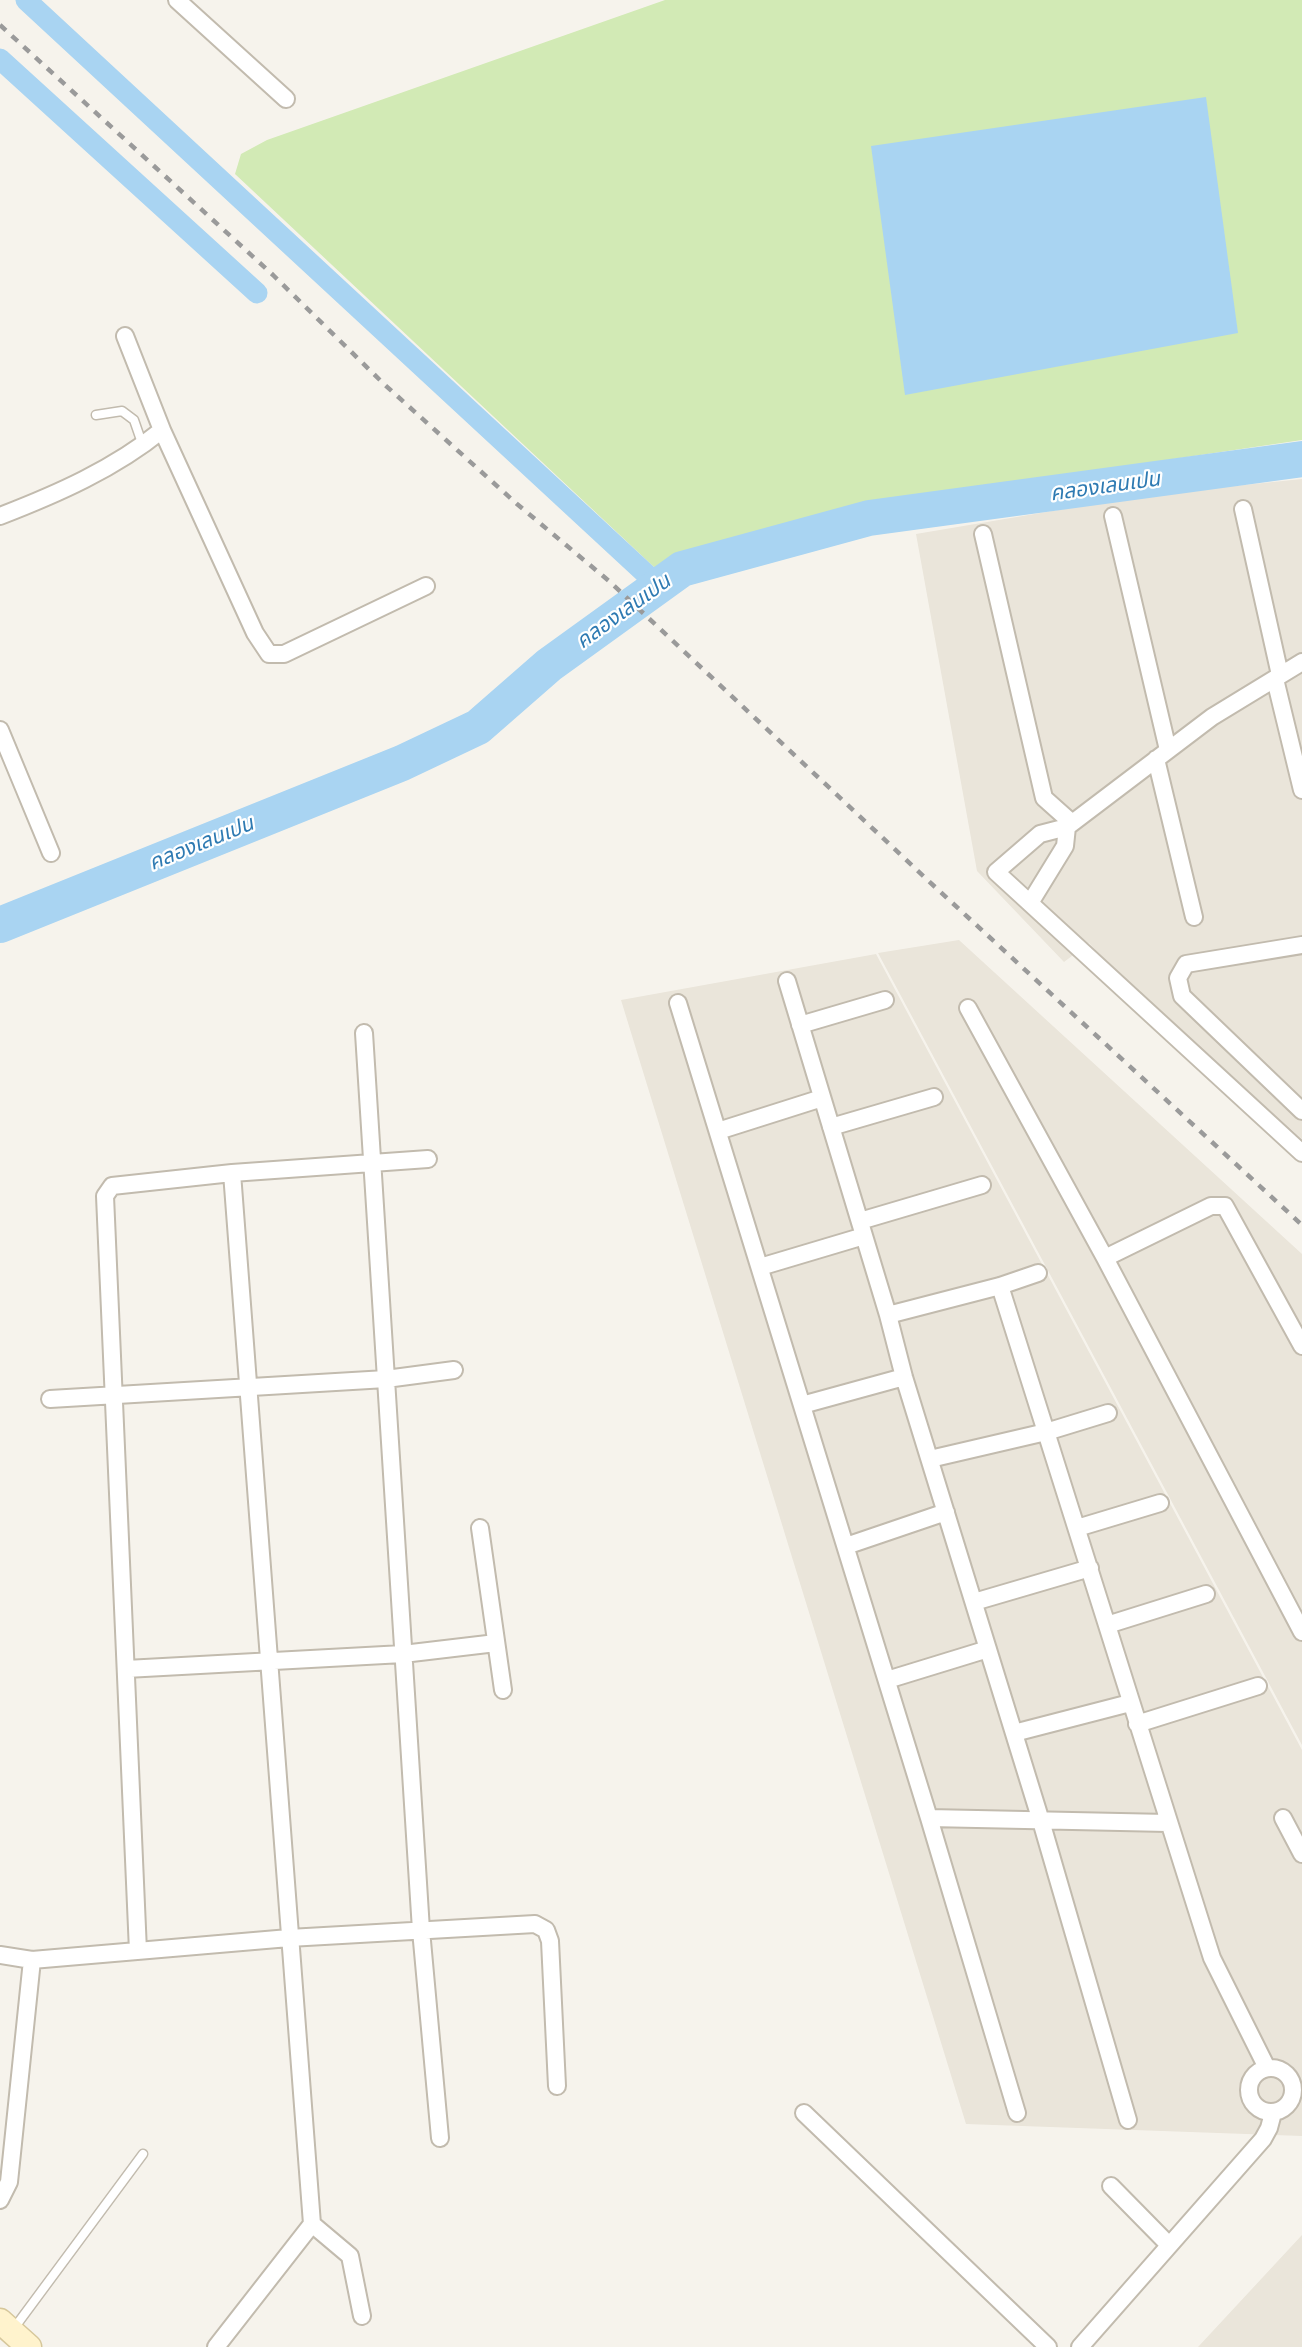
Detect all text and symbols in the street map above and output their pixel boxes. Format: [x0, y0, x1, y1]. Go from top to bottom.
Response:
water label: คลองเลนเปน [1048, 466, 1162, 506]
water label: คลองเลนเปน [571, 568, 675, 654]
water label: คลองเลนเปน [145, 811, 257, 875]

